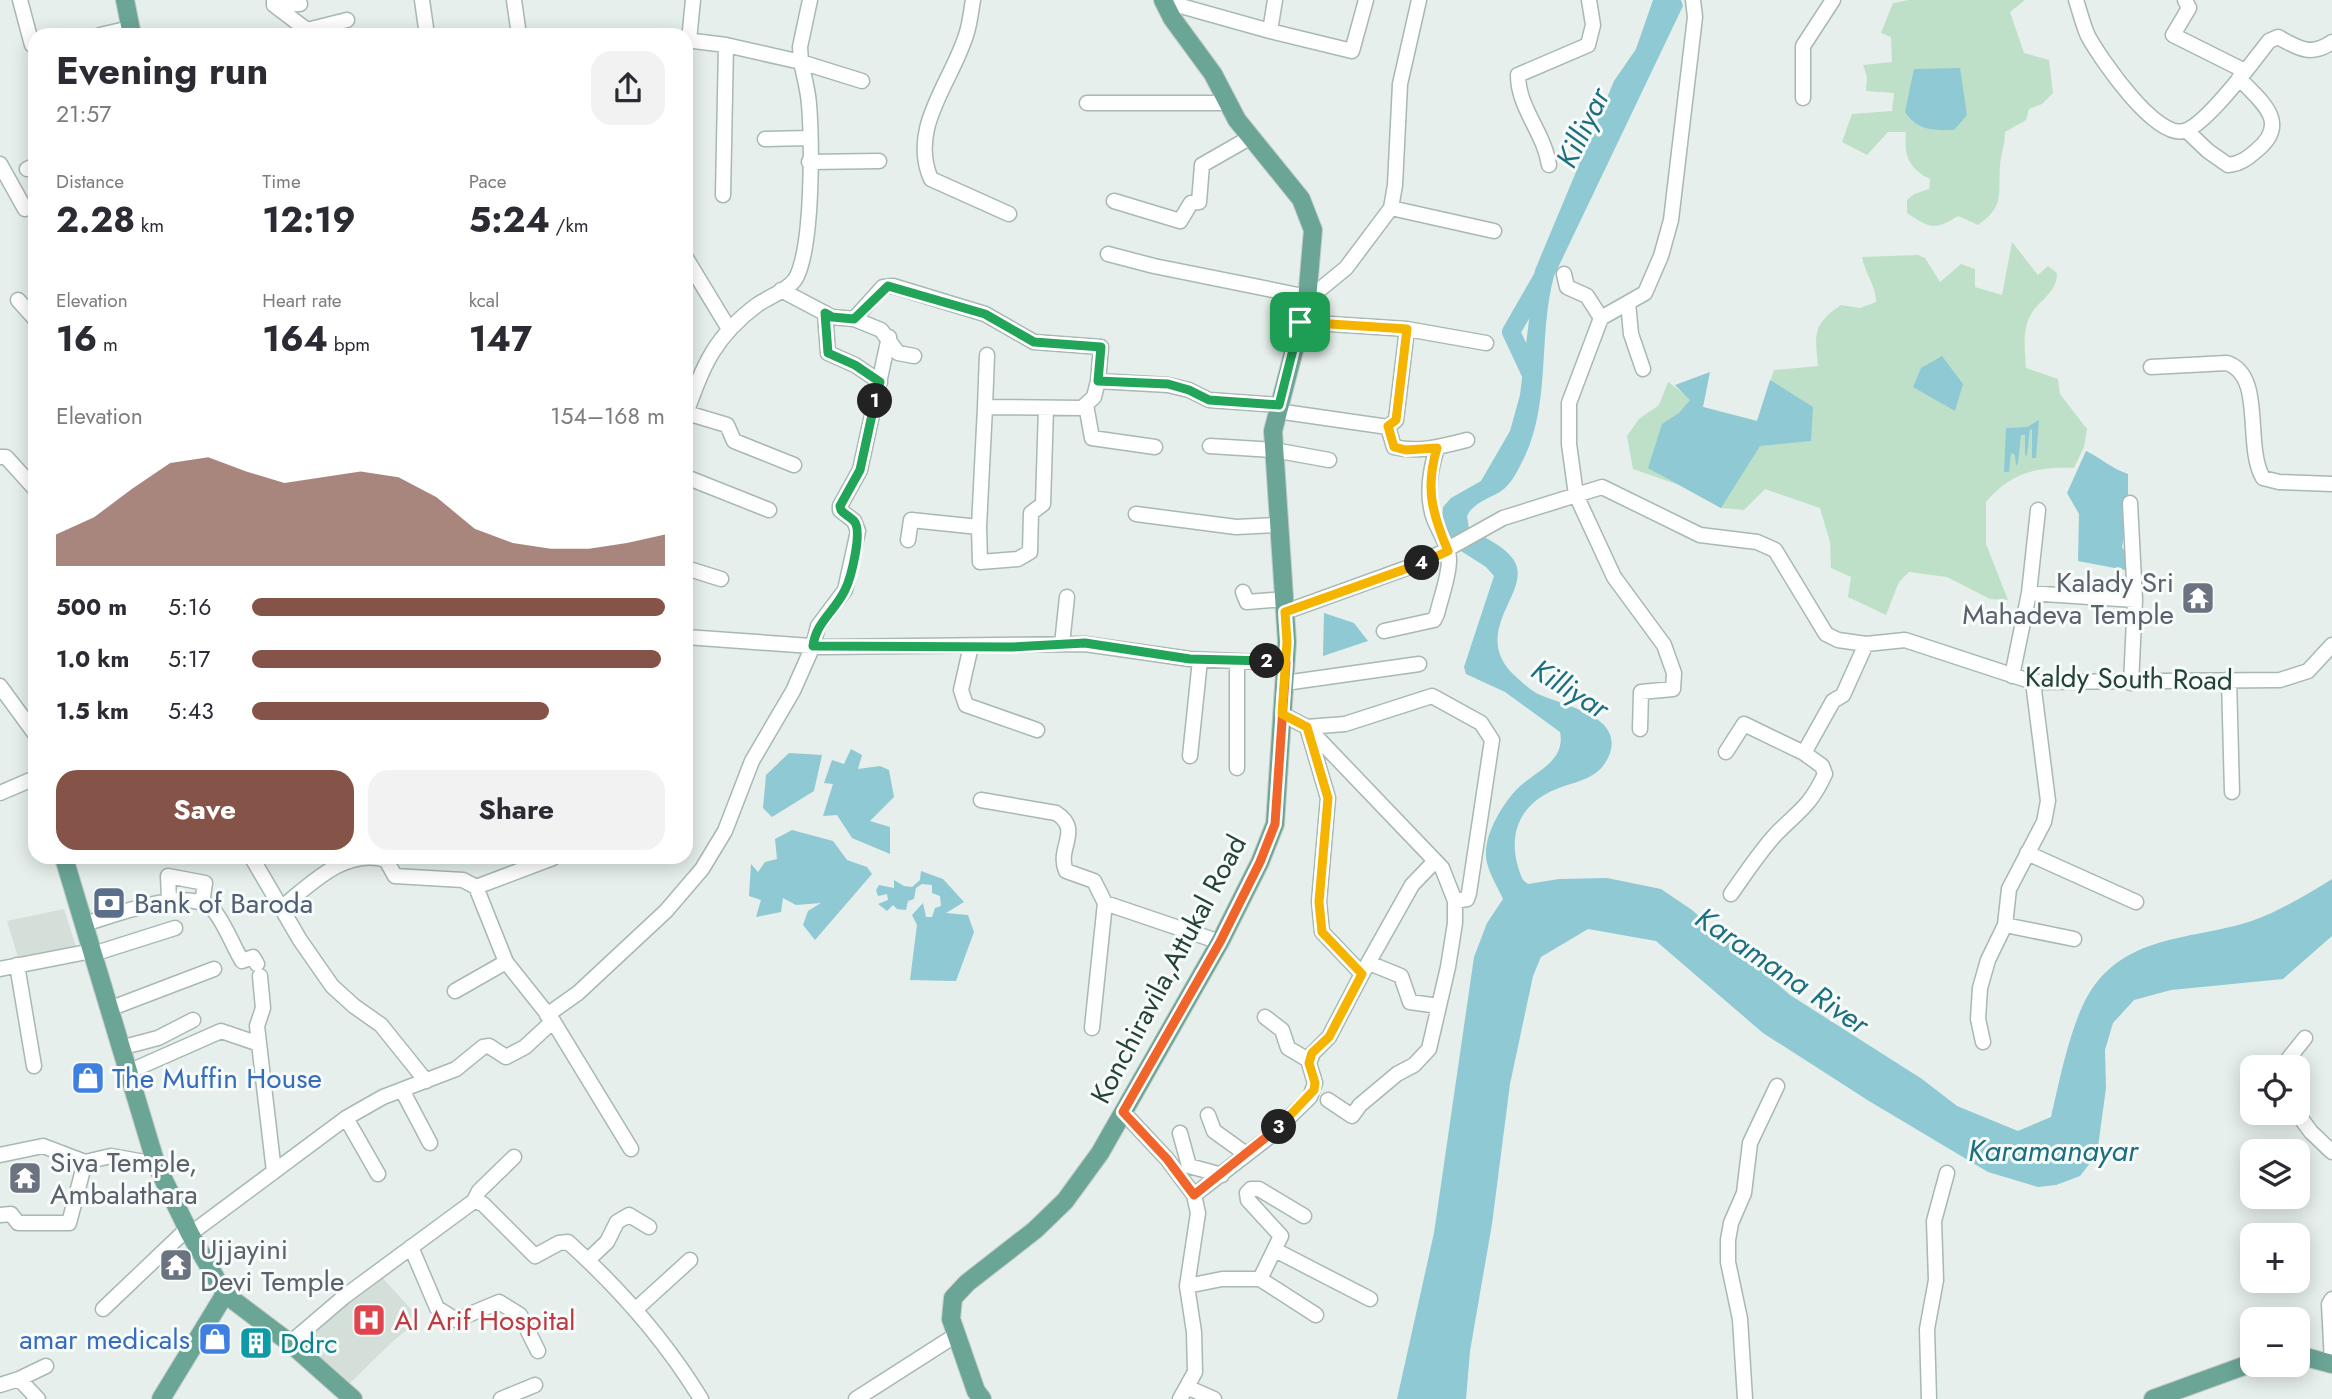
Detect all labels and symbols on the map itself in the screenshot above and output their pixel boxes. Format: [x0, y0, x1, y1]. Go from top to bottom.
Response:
water label: Killiyar [1545, 79, 1621, 175]
pin [1270, 292, 1330, 352]
pin: 1 [858, 384, 892, 418]
pin: 4 [1404, 546, 1440, 580]
place label: Kalady Sri Mahadeva Temple [1962, 562, 2174, 635]
temple icon: Kalady Sri Mahadeva Temple [2179, 579, 2217, 617]
pin: 2 [1250, 644, 1284, 678]
water label: Killiyar [1523, 648, 1619, 730]
street label: Kaldy South Road [2025, 656, 2233, 701]
street label: Konchiravila,Attukal Road [1080, 828, 1257, 1111]
place label: Bank of Baroda [134, 883, 313, 924]
bank icon: Bank of Baroda [90, 884, 128, 922]
water label: Karamana River [1687, 897, 1879, 1046]
place label: The Muffin House [112, 1058, 322, 1099]
shop icon: The Muffin House [69, 1059, 107, 1097]
pin: 3 [1262, 1110, 1296, 1144]
water label: Karamanayar [1968, 1129, 2140, 1172]
place label: Siva Temple, Ambalathara [50, 1142, 198, 1215]
temple icon: Siva Temple, Ambalathara [6, 1159, 44, 1197]
place label: Ujjayini Devi Temple [200, 1229, 344, 1302]
temple icon: Ujjayini Devi Temple [157, 1246, 195, 1284]
place label: Al Arif Hospital [394, 1300, 576, 1341]
hospital icon: Al Arif Hospital [350, 1301, 388, 1339]
place label: amar medicals [19, 1319, 190, 1360]
shop icon: amar medicals [196, 1320, 234, 1358]
place label: Ddrc [280, 1323, 338, 1364]
building icon: Ddrc [237, 1324, 275, 1362]

